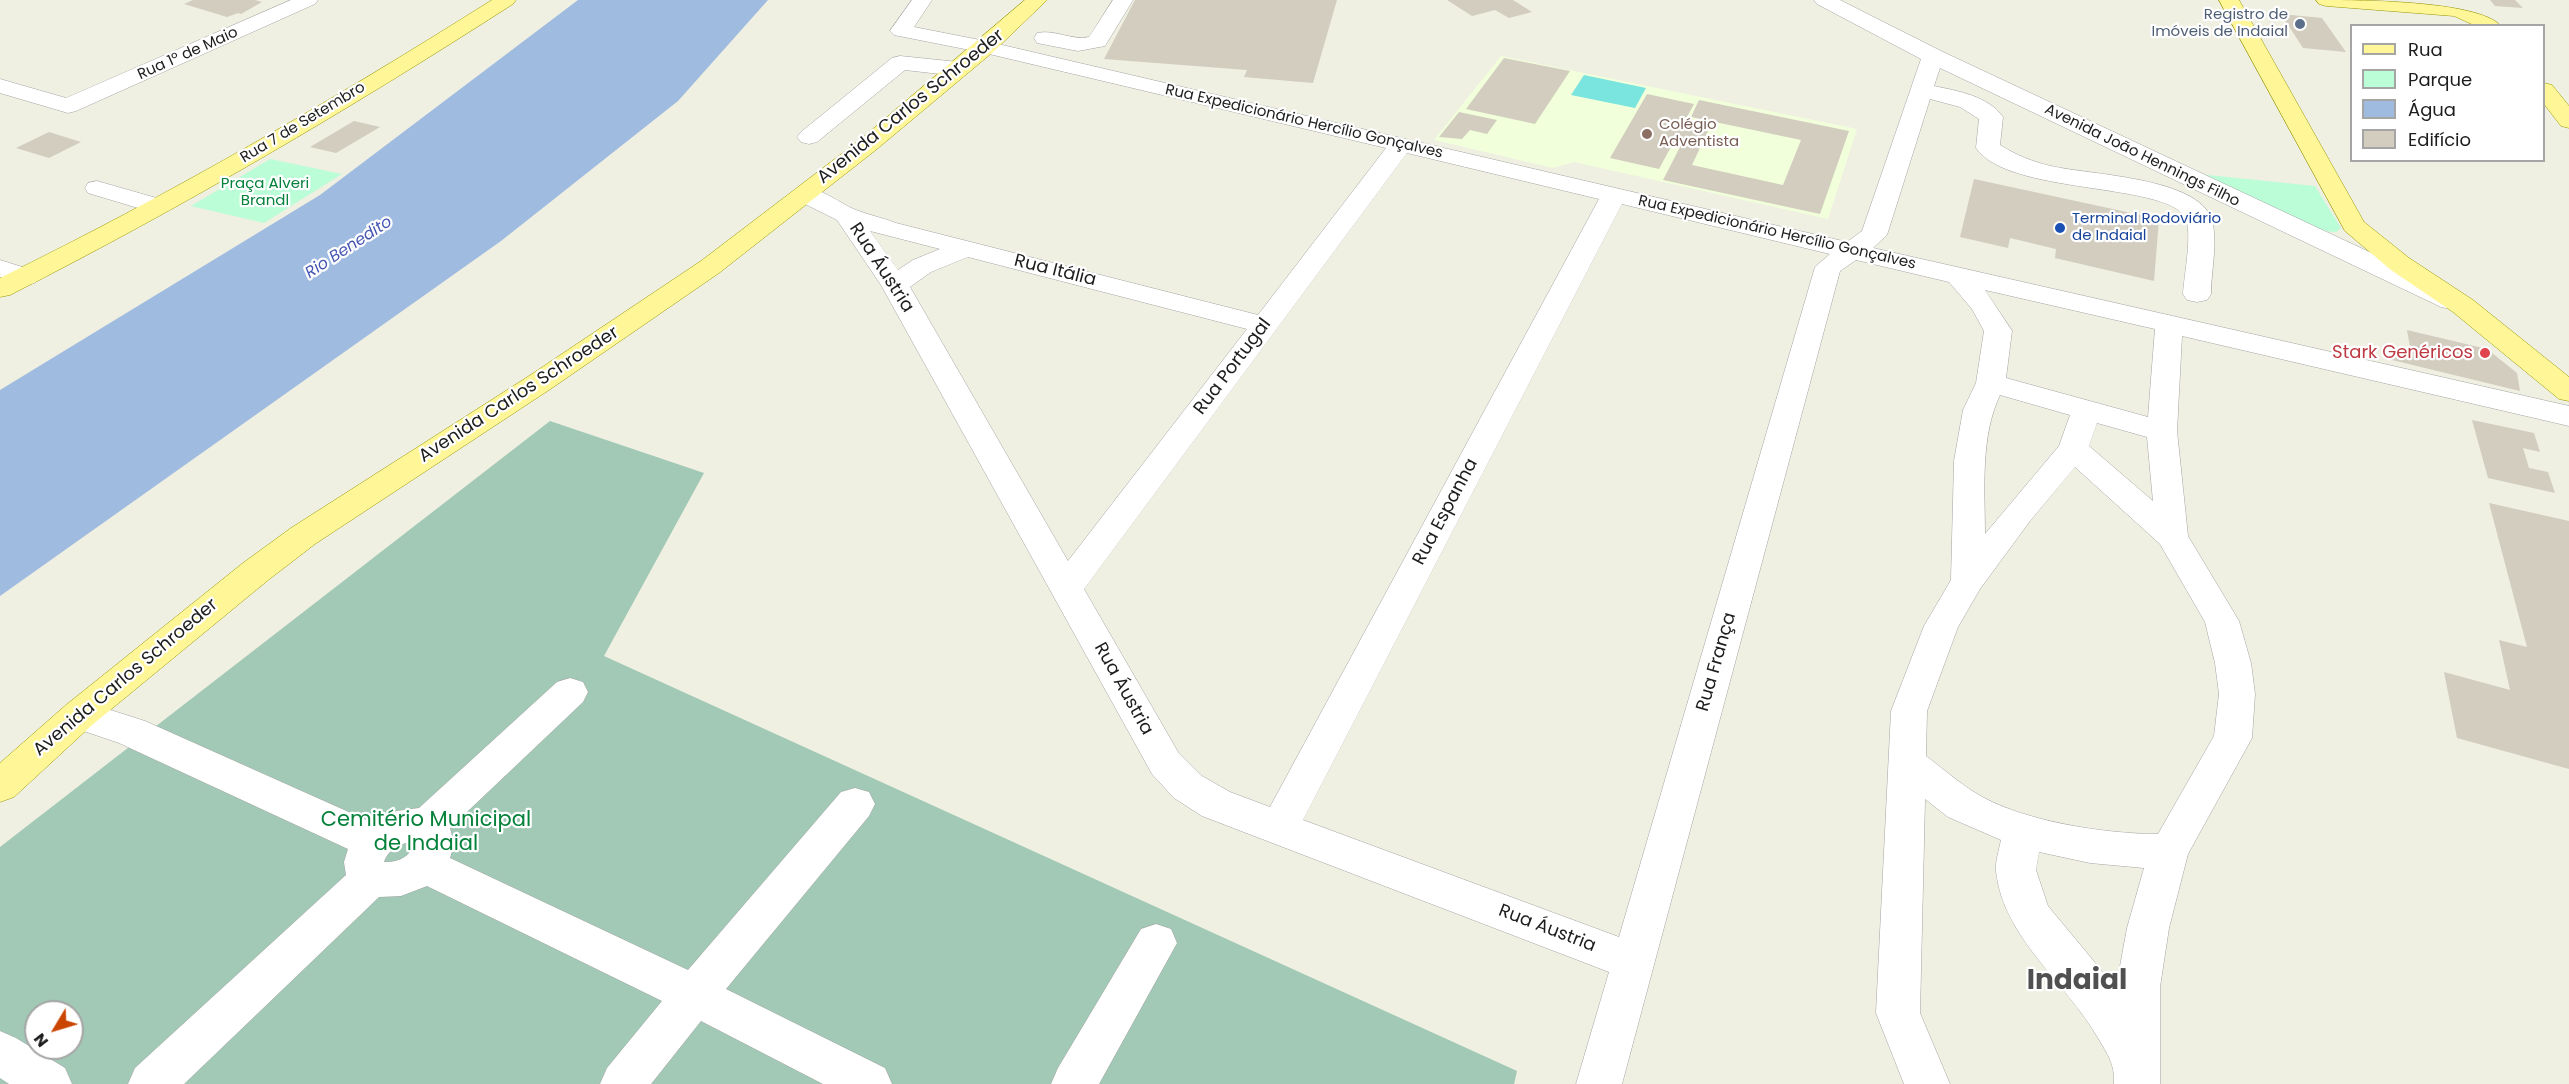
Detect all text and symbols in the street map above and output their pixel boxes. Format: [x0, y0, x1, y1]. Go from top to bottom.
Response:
place label: Registro de Imóveis de Indaial [2151, 6, 2288, 41]
marker: Registro de Imóveis de Indaial [2293, 17, 2307, 31]
street label: Rua 1º de Maio [135, 24, 241, 84]
legend [2350, 24, 2545, 162]
street label: Avenida Carlos Schroeder [813, 25, 1009, 189]
text: Rua [2408, 37, 2443, 62]
text: Parque [2408, 67, 2472, 92]
street label: Rua 7 de Setembro [237, 79, 369, 167]
street label: Rua Expedicionário Hercílio Gonçalves [1163, 81, 1445, 163]
text: Água [2408, 97, 2456, 122]
street label: Avenida João Hennings Filho [2041, 101, 2243, 211]
place label: Colégio Adventista [1659, 116, 1739, 151]
marker: Colégio Adventista [1640, 127, 1654, 141]
text: Edifício [2408, 127, 2471, 152]
park label: Praça Alveri Brandl [221, 175, 309, 210]
street label: Rua Expedicionário Hercílio Gonçalves [1636, 192, 1918, 274]
place label: Terminal Rodoviário de Indaial [2072, 210, 2221, 245]
water label: Rio Benedito [302, 213, 396, 283]
street label: Rua Áustria [844, 219, 918, 317]
marker: Terminal Rodoviário de Indaial [2053, 221, 2067, 235]
street label: Rua Itália [1012, 250, 1098, 292]
street label: Rua Portugal [1190, 315, 1276, 419]
street label: Avenida Carlos Schroeder [415, 322, 623, 468]
place label: Stark Genéricos [2332, 342, 2473, 364]
marker: Stark Genéricos [2478, 346, 2492, 360]
street label: Rua Espanha [1409, 455, 1483, 569]
street label: Avenida Carlos Schroeder [29, 595, 223, 761]
street label: Rua França [1693, 610, 1741, 714]
street label: Rua Áustria [1089, 639, 1157, 739]
park label: Cemitério Municipal de Indaial [321, 808, 531, 858]
street label: Rua Áustria [1495, 901, 1599, 957]
district label: Indaial [2027, 965, 2127, 999]
north arrow [24, 1000, 84, 1060]
text: N [28, 1028, 54, 1052]

